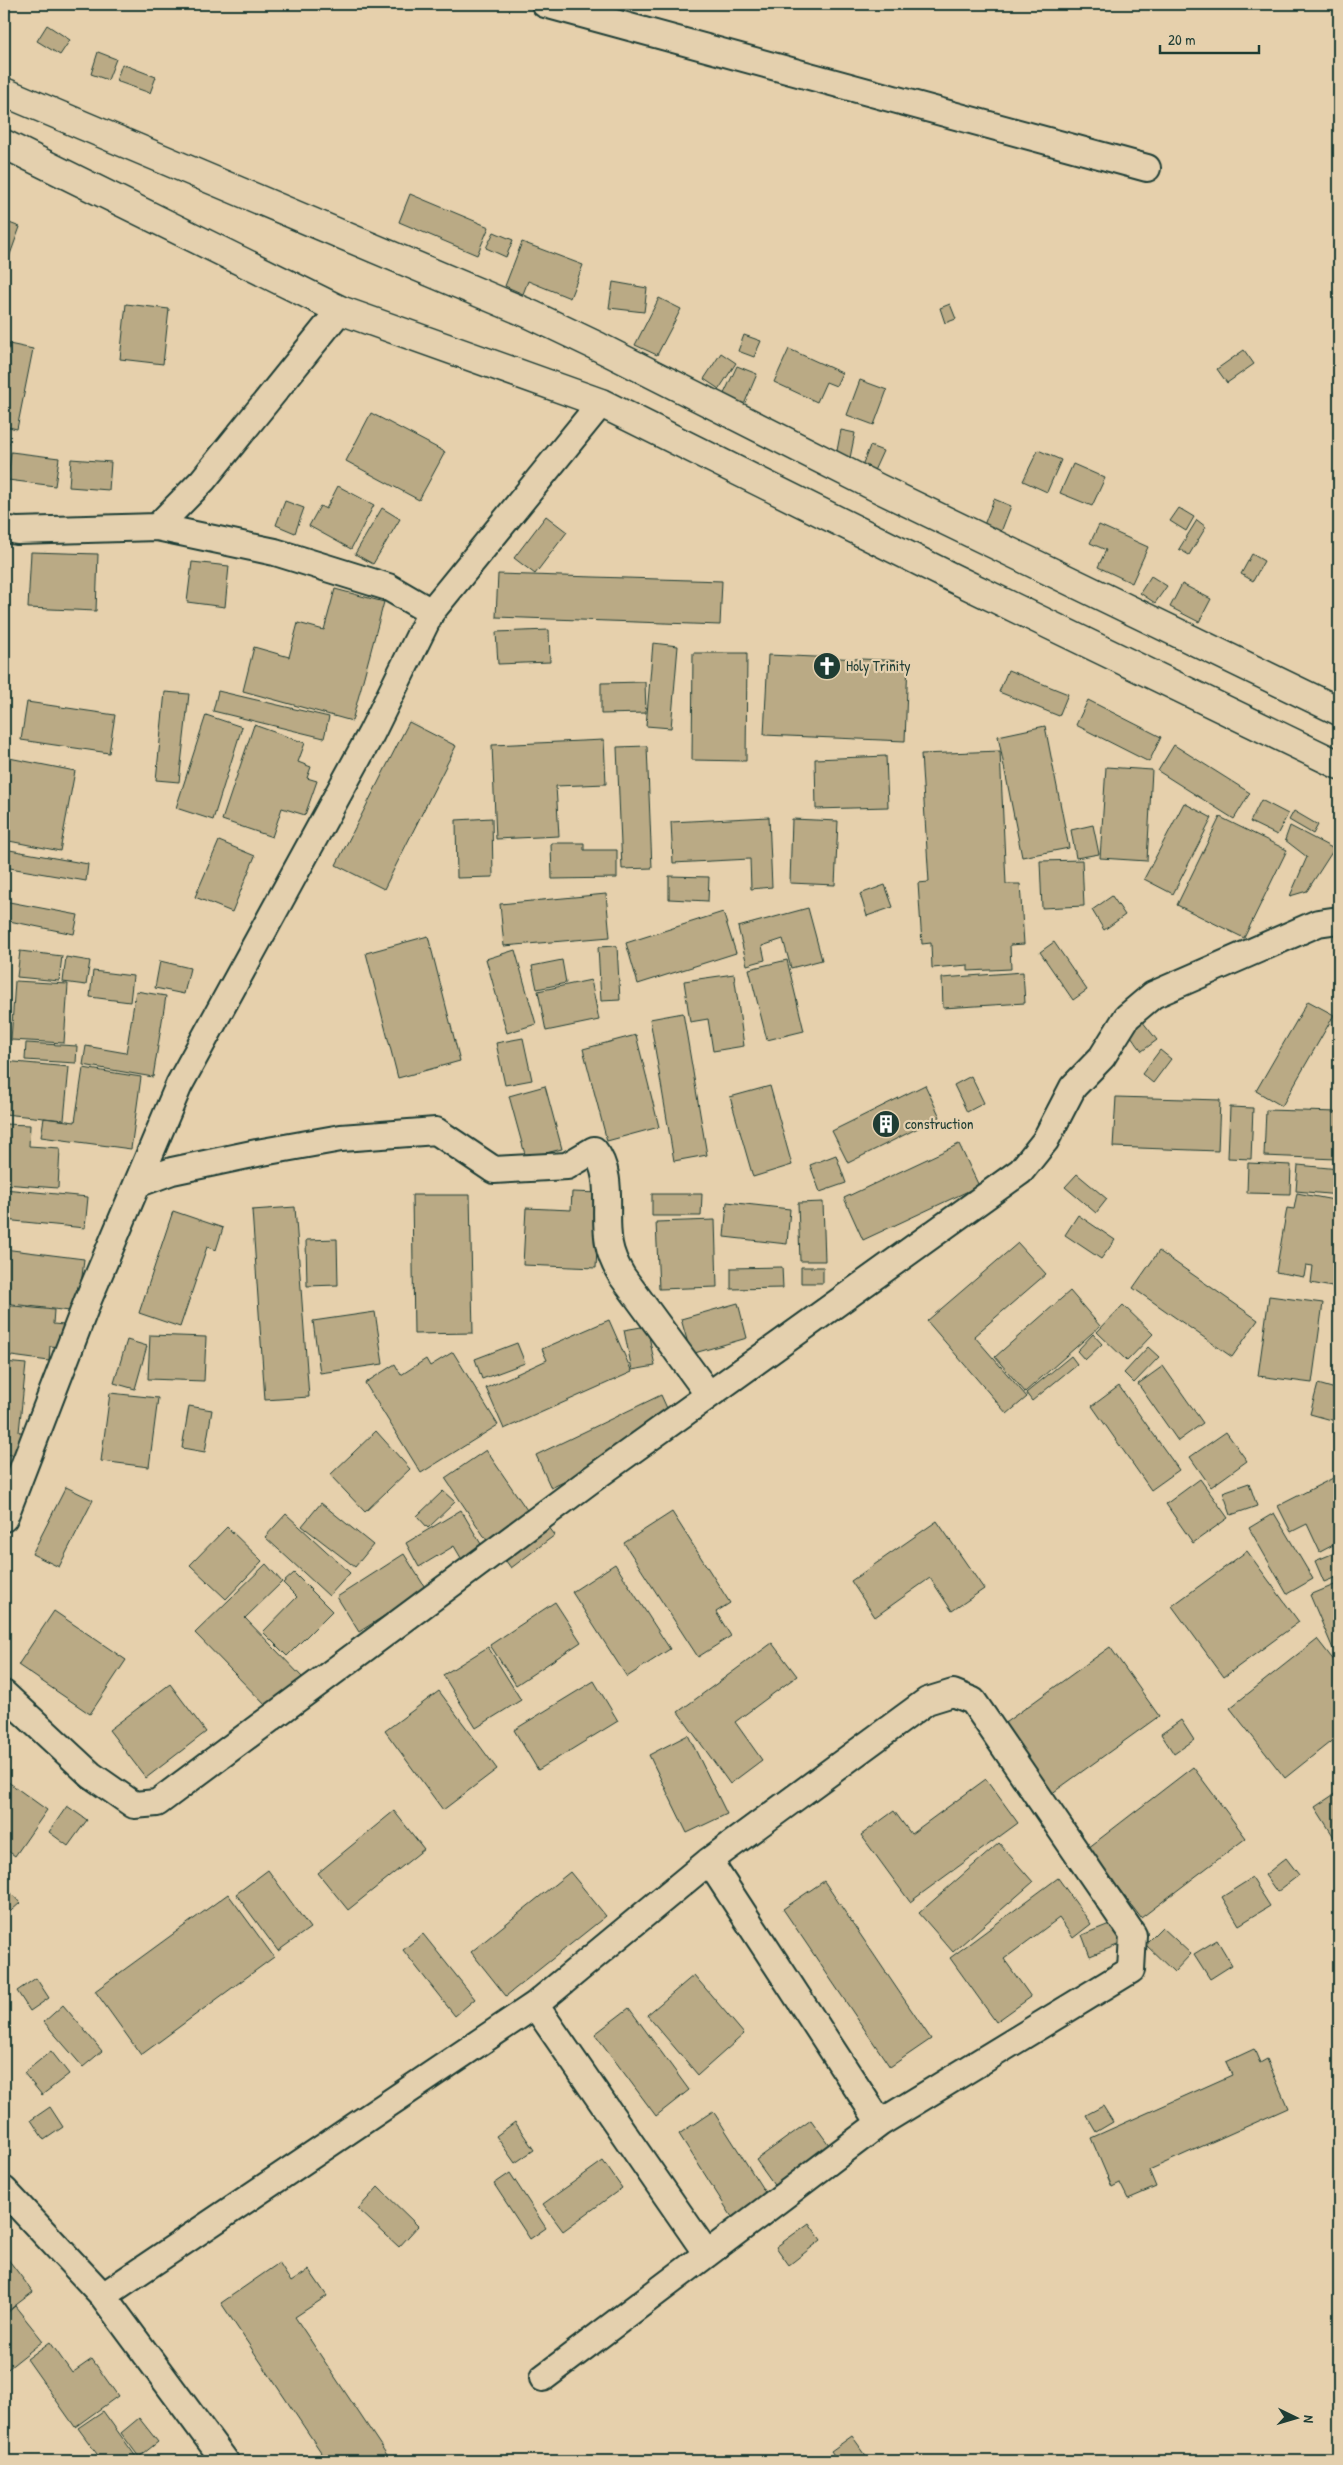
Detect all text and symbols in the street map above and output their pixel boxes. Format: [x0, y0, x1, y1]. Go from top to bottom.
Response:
scale bar [1160, 22, 1259, 54]
text: 20 m [1168, 29, 1195, 50]
church icon: Holy Trinity [812, 651, 842, 681]
place label: Holy Trinity [846, 655, 911, 676]
building icon: construction [871, 1109, 901, 1139]
place label: construction [905, 1113, 974, 1134]
north arrow [1270, 2392, 1320, 2442]
text: N [1300, 2415, 1319, 2424]

